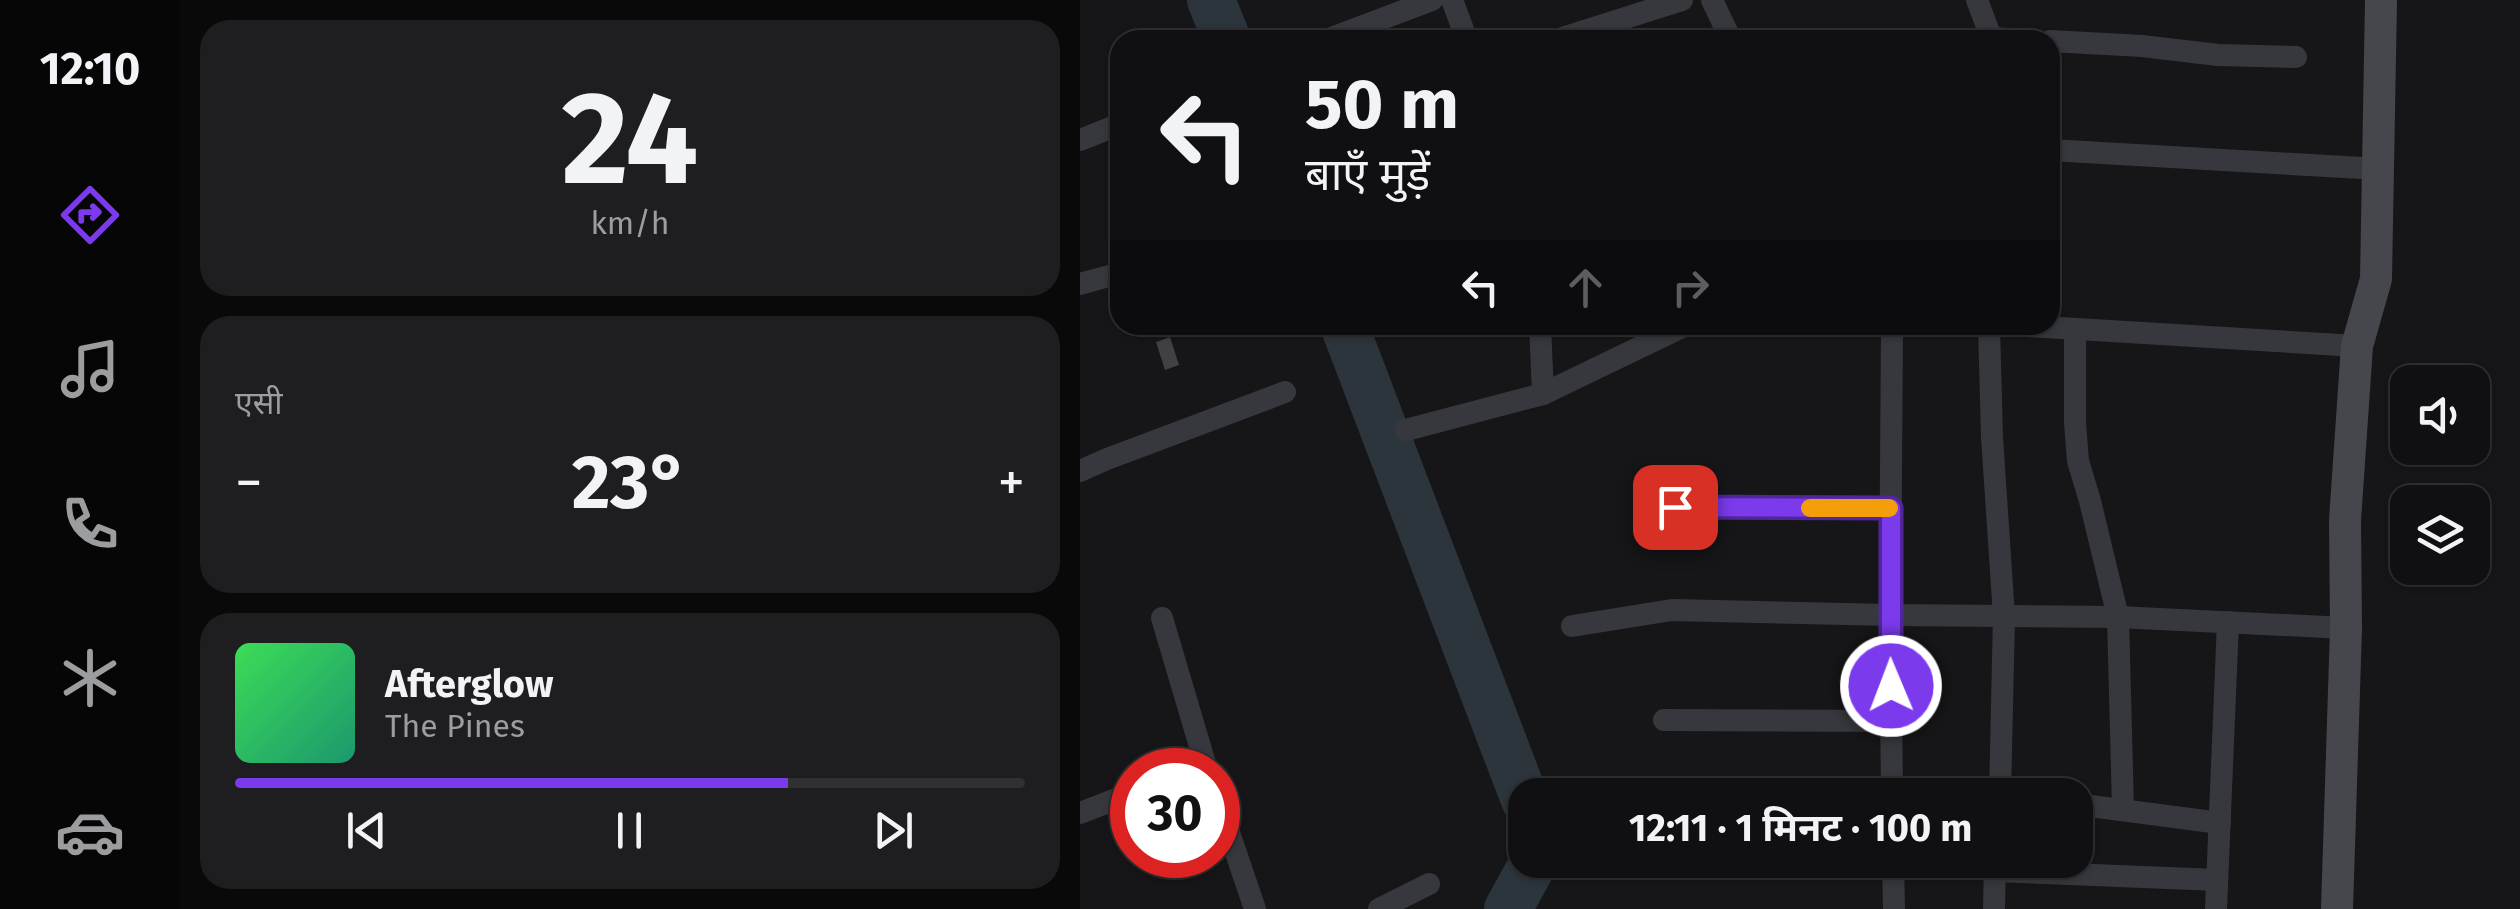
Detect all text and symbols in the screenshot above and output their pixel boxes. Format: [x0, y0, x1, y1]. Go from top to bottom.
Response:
text: 12:10 [40, 42, 140, 96]
text: 24 [562, 61, 698, 217]
text: 50 m [1305, 63, 1459, 147]
icon: left [1140, 70, 1270, 200]
text: बाएँ मुड़ें [1305, 148, 1430, 202]
icon: directions [55, 180, 125, 250]
text: km/h [590, 204, 670, 242]
icon: left [1453, 260, 1508, 315]
icon: ahead [1558, 260, 1613, 315]
icon: right [1663, 260, 1718, 315]
icon: music [55, 334, 125, 404]
map controls [2390, 365, 2490, 585]
button: sound [2390, 365, 2490, 465]
text: एसी [235, 384, 283, 422]
text: 23° [572, 438, 688, 528]
text: − [235, 450, 263, 516]
text: + [998, 450, 1025, 516]
pin [1633, 465, 1718, 550]
icon: arrive [1648, 480, 1703, 535]
button: layers [2390, 485, 2490, 585]
icon: phone [55, 489, 125, 559]
position arrow [1839, 634, 1943, 738]
icon: climate [55, 643, 125, 713]
text: Afterglow [385, 661, 553, 707]
text: The Pines [385, 707, 525, 745]
speed limit sign: 30 [1110, 748, 1240, 878]
icon: car [55, 797, 125, 867]
icon: previous [339, 803, 394, 858]
icon: pause [602, 803, 657, 858]
icon: next [866, 803, 921, 858]
text: 12:11 · 1 मिनट · 100 m [1629, 805, 1972, 851]

